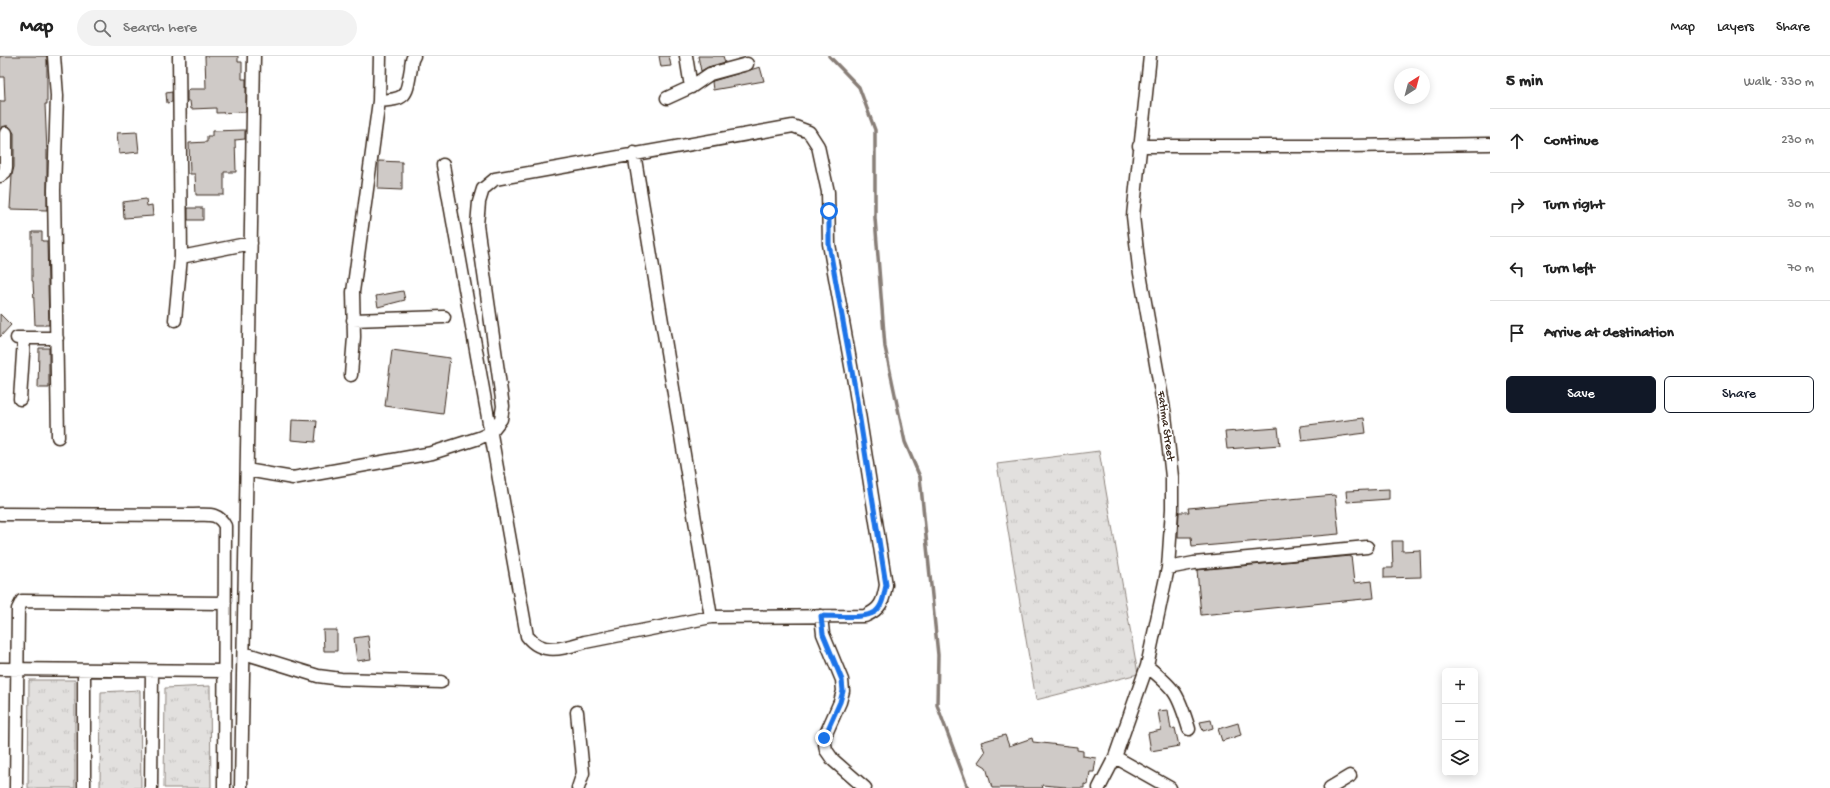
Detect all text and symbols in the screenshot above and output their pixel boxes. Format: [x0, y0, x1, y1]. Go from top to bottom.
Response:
search box [77, 10, 357, 46]
text: Map [20, 16, 53, 39]
icon: search [91, 17, 113, 39]
text: Search here [123, 19, 197, 37]
text: Map [1671, 19, 1695, 36]
text: Layers [1717, 19, 1754, 36]
text: Share [1776, 19, 1810, 36]
north arrow [1394, 68, 1430, 104]
text: 5 min [1506, 72, 1543, 92]
text: Walk · 330 m [1744, 75, 1814, 90]
icon: ahead [1506, 130, 1528, 152]
text: Continue [1544, 132, 1598, 150]
text: 230 m [1781, 133, 1814, 148]
icon: right [1506, 194, 1528, 216]
text: Turn right [1544, 196, 1604, 214]
text: 30 m [1788, 197, 1814, 212]
route start [820, 202, 838, 220]
icon: left [1506, 258, 1528, 280]
text: Turn left [1544, 260, 1595, 278]
text: 70 m [1788, 261, 1814, 276]
icon: arrive [1506, 322, 1528, 344]
text: Arrive at destination [1544, 324, 1674, 342]
button: Save [1506, 376, 1656, 413]
button: Share [1664, 376, 1814, 413]
street label: Fatima Street [1153, 389, 1177, 463]
map controls [1442, 668, 1478, 776]
button: + [1442, 668, 1478, 704]
button: − [1442, 704, 1478, 740]
route end [815, 729, 833, 747]
button: layers [1442, 740, 1478, 776]

